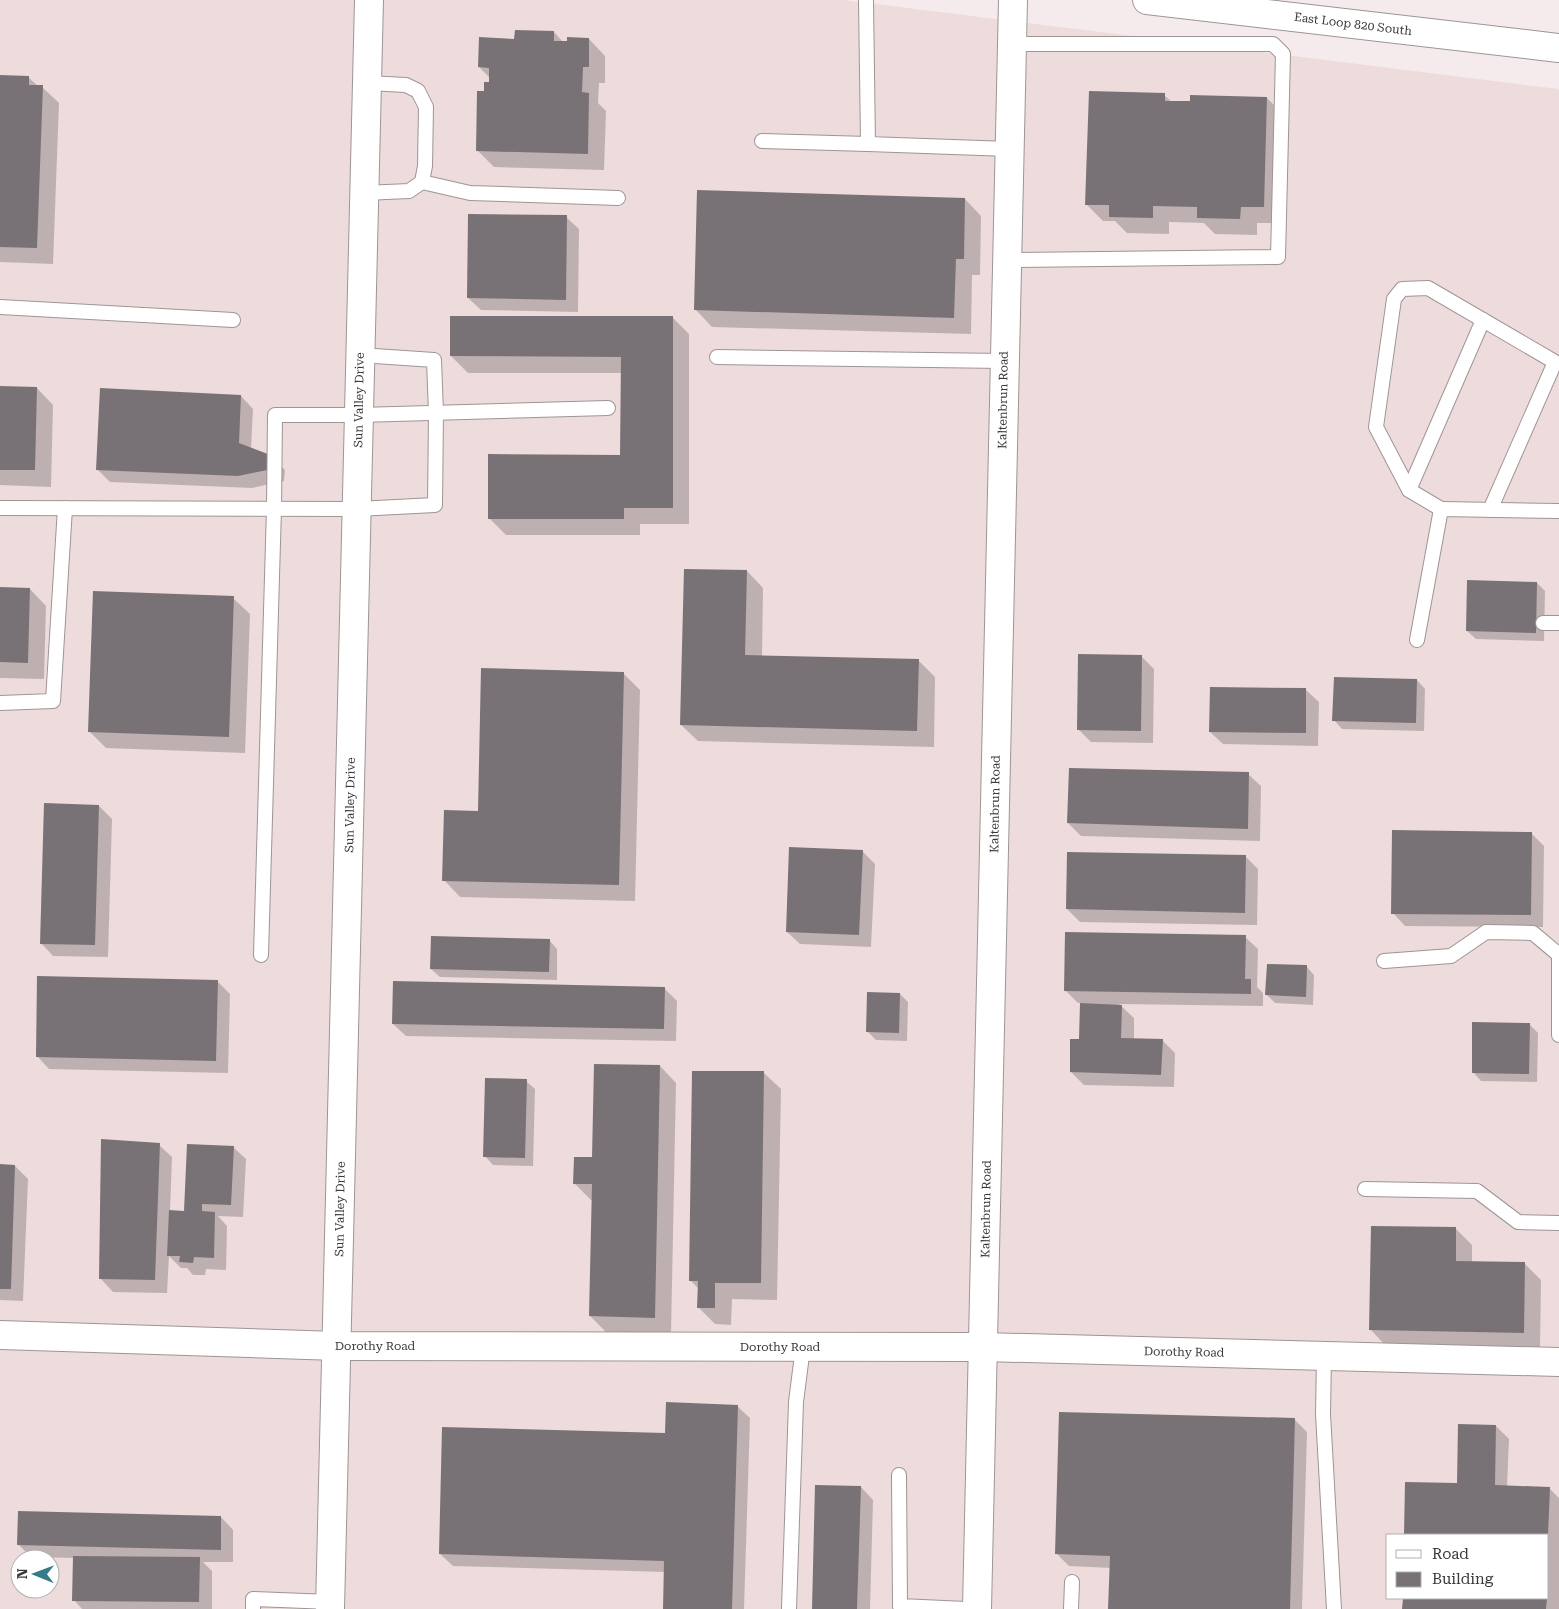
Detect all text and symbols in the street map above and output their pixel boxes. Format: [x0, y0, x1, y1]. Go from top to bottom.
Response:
street label: East Loop 820 South [1293, 10, 1413, 38]
street label: Kaltenbrun Road [995, 351, 1011, 449]
street label: Sun Valley Drive [351, 352, 367, 448]
street label: Kaltenbrun Road [987, 755, 1003, 853]
street label: Sun Valley Drive [342, 757, 358, 853]
street label: Kaltenbrun Road [978, 1160, 994, 1258]
street label: Sun Valley Drive [332, 1161, 348, 1257]
street label: Dorothy Road [335, 1339, 416, 1353]
street label: Dorothy Road [740, 1340, 821, 1354]
street label: Dorothy Road [1144, 1344, 1225, 1360]
legend [1386, 1534, 1549, 1599]
text: Road [1432, 1545, 1469, 1563]
north arrow [10, 1549, 60, 1599]
text: N [14, 1568, 30, 1579]
text: Building [1432, 1570, 1494, 1588]

